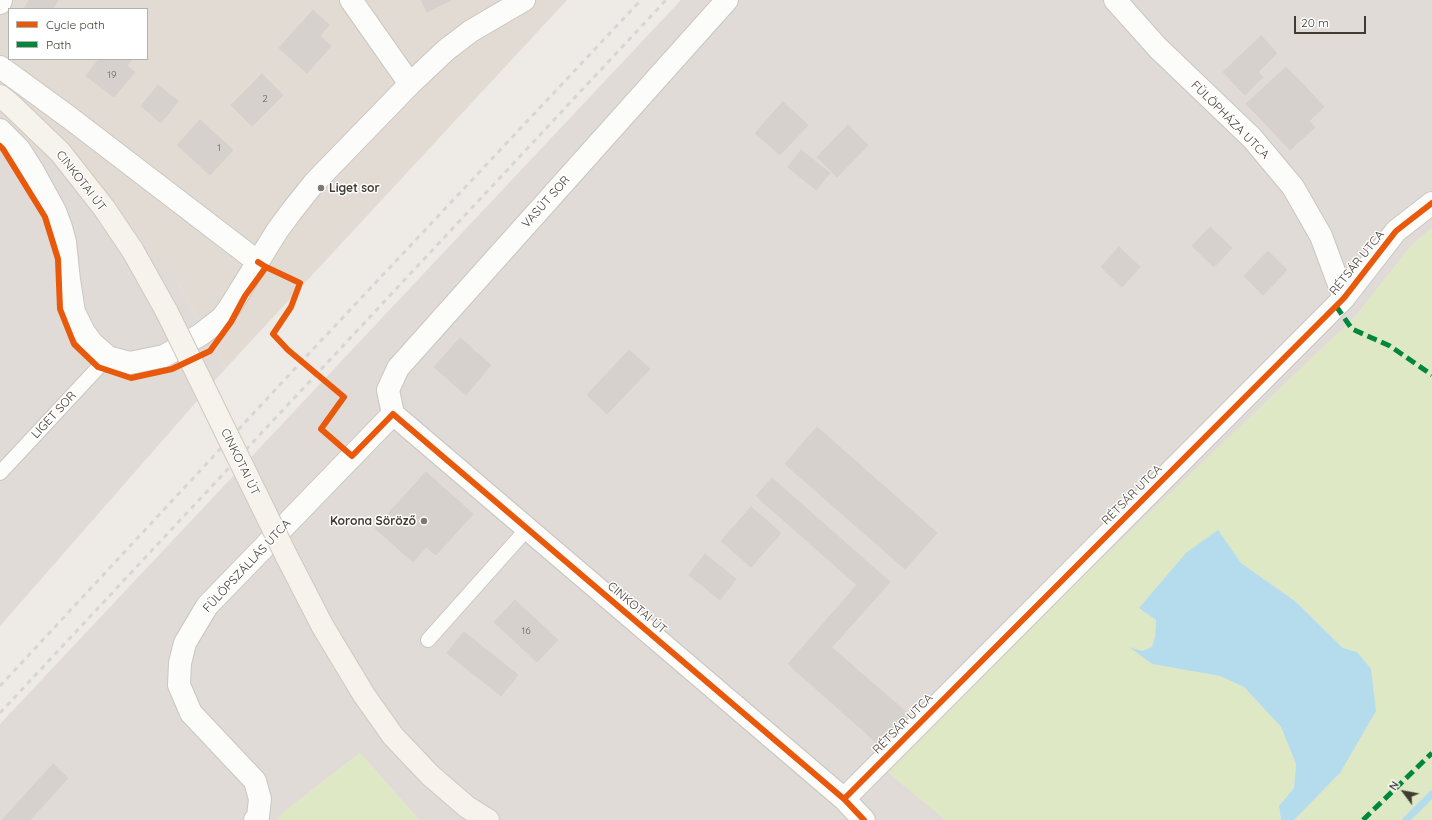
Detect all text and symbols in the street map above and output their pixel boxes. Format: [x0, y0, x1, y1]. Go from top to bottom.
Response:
legend [8, 8, 148, 60]
scale bar [1296, 8, 1368, 34]
text: 20 m [1301, 15, 1329, 30]
text: Cycle path [46, 17, 105, 32]
text: Path [46, 37, 71, 52]
house number: 19 [107, 69, 117, 81]
street label: FÜLÖPHÁZA UTCA [1188, 78, 1272, 162]
house number: 2 [262, 93, 268, 105]
house number: 1 [217, 142, 221, 154]
street label: CINKOTAI ÚT [53, 148, 109, 214]
street label: VASÚT SOR [519, 173, 573, 231]
place label: Liget sor [329, 181, 380, 195]
marker: Liget sor [316, 183, 326, 193]
street label: RÉTSÁR UTCA [1327, 228, 1387, 298]
street label: LIGET SOR [29, 389, 79, 441]
street label: CINKOTAI ÚT [218, 426, 262, 498]
street label: RÉTSÁR UTCA [1099, 462, 1165, 528]
place label: Korona Söröző [330, 514, 416, 528]
street label: FÜLÖPSZÁLLÁS UTCA [200, 516, 294, 616]
marker: Korona Söröző [419, 516, 429, 526]
street label: CINKOTAI ÚT [605, 579, 669, 637]
house number: 16 [521, 625, 531, 637]
street label: RÉTSÁR UTCA [870, 691, 936, 757]
north arrow [1384, 772, 1424, 812]
text: N [1386, 778, 1402, 793]

